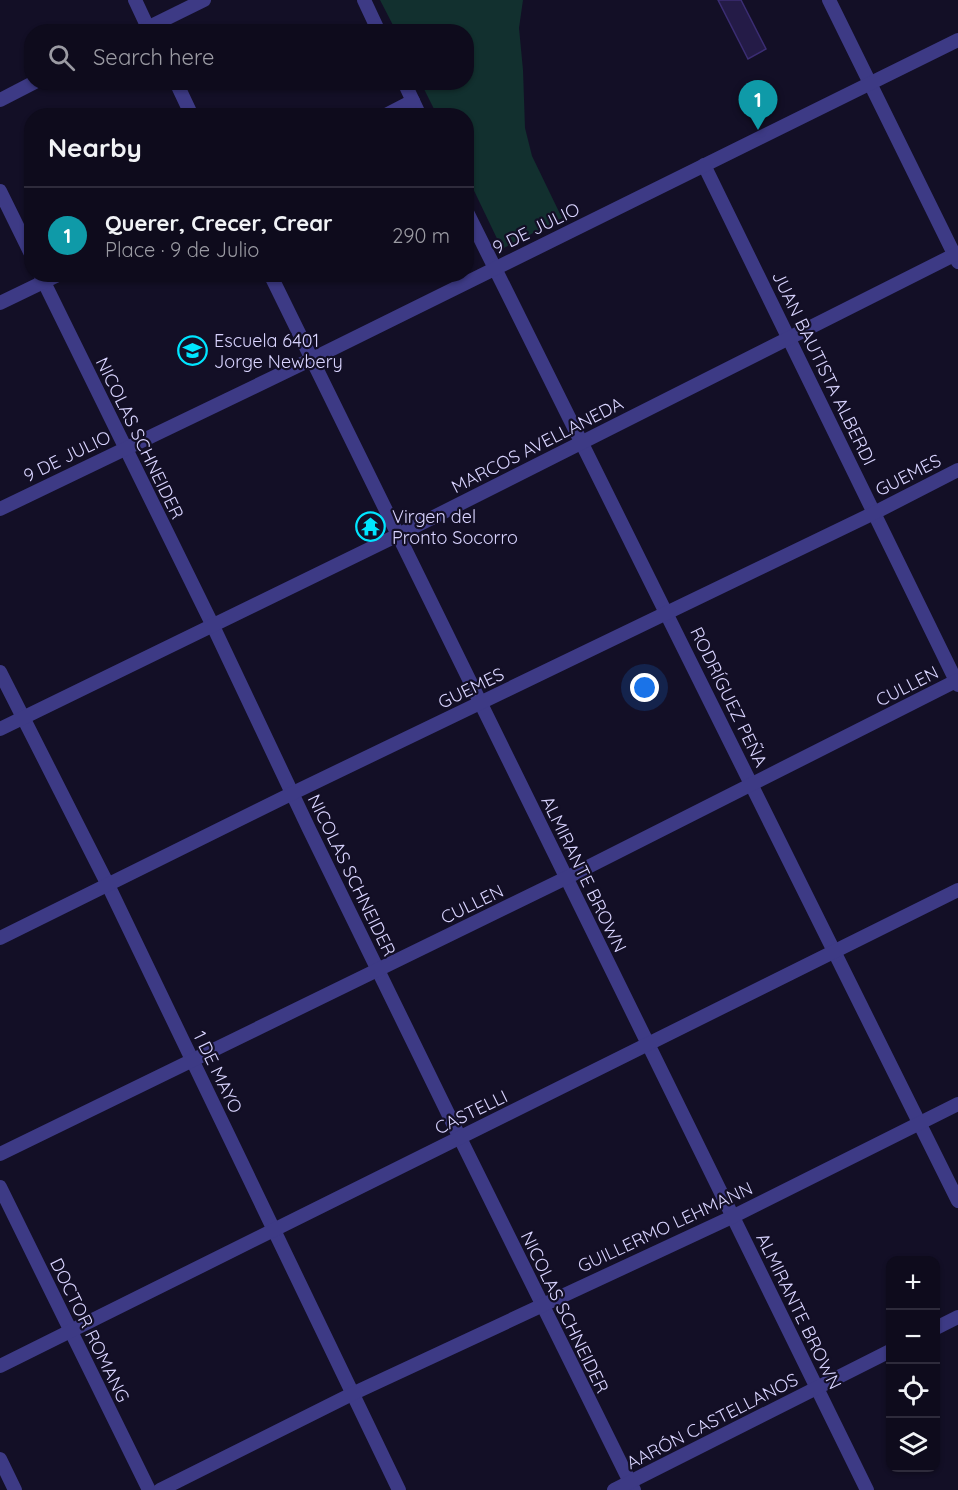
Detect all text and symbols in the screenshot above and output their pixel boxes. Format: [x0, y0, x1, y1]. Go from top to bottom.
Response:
search box [24, 24, 474, 90]
icon: search [45, 41, 78, 74]
text: Search here [93, 43, 214, 71]
pin: 1 [738, 80, 777, 130]
text: Nearby [48, 131, 142, 164]
street label: 9 DE JULIO [489, 197, 583, 259]
text: Querer, Crecer, Crear [105, 209, 333, 237]
text: 1 [64, 223, 71, 248]
text: 290 m [392, 223, 450, 248]
text: Place · 9 de Julio [105, 237, 259, 262]
street label: JUAN BAUTISTA ALBERDI [767, 267, 881, 469]
place label: Escuela 6401 Jorge Newbery [214, 329, 343, 373]
school or university icon: Escuela 6401 Jorge Newbery [177, 334, 209, 366]
street label: NICOLAS SCHNEIDER [91, 353, 189, 523]
street label: MARCOS AVELLANEDA [447, 392, 627, 498]
street label: 9 DE JULIO [20, 425, 114, 487]
street label: GUEMES [871, 449, 945, 501]
place label: Virgen del Pronto Socorro [392, 505, 518, 549]
temple icon: Virgen del Pronto Socorro [355, 510, 387, 542]
street label: RODRÍGUEZ PEÑA [685, 623, 773, 771]
street label: CULLEN [872, 661, 942, 711]
street label: GUEMES [434, 662, 508, 714]
your location [630, 673, 659, 702]
street label: NICOLAS SCHNEIDER [303, 790, 401, 960]
street label: ALMIRANTE BROWN [536, 792, 632, 956]
street label: CULLEN [437, 879, 507, 929]
street label: 1 DE MAYO [188, 1027, 248, 1117]
street label: CASTELLI [431, 1085, 511, 1139]
street label: GUILLERMO LEHMANN [574, 1176, 756, 1278]
street label: NICOLAS SCHNEIDER [516, 1227, 614, 1397]
street label: ALMIRANTE BROWN [751, 1229, 847, 1393]
street label: DOCTOR ROMANG [45, 1254, 135, 1406]
map controls [886, 1256, 940, 1472]
button: + [886, 1256, 940, 1310]
button: − [886, 1310, 940, 1364]
button: locate [886, 1364, 940, 1418]
street label: AARÓN CASTELLANOS [622, 1368, 802, 1474]
button: layers [886, 1418, 940, 1472]

